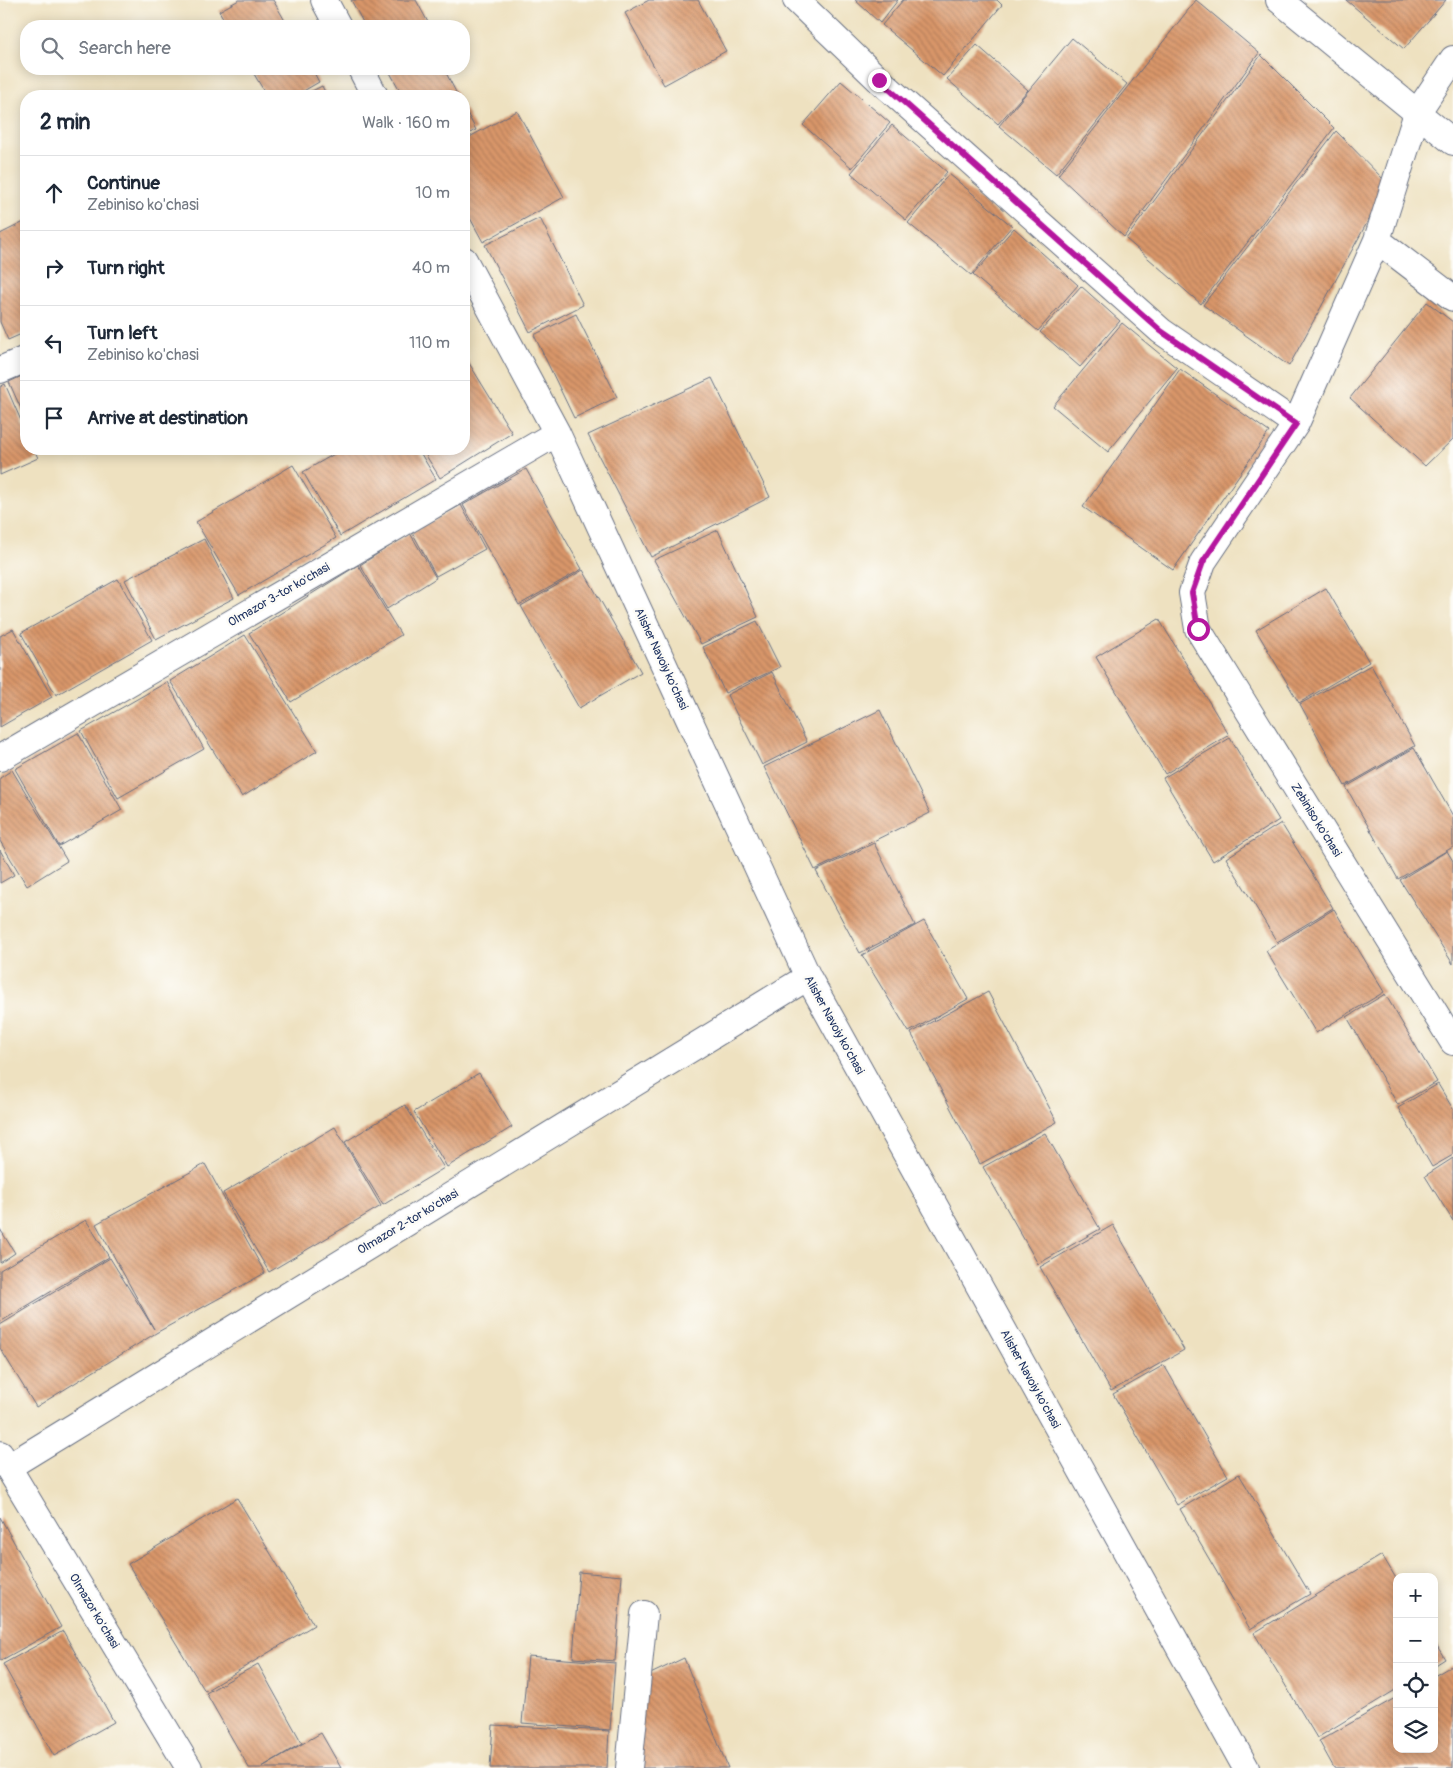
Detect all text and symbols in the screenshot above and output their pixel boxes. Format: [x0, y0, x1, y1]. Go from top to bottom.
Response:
search box [20, 20, 470, 75]
icon: search [38, 34, 66, 62]
text: Search here [78, 36, 171, 60]
route end [868, 69, 891, 92]
text: 2 min [40, 109, 90, 136]
text: Walk · 160 m [362, 113, 450, 133]
text: Continue [87, 171, 160, 195]
icon: ahead [40, 179, 68, 207]
text: 10 m [415, 183, 450, 203]
text: Zebiniso ko'chasi [87, 195, 199, 215]
icon: right [40, 254, 68, 282]
text: Turn right [87, 256, 165, 280]
text: 40 m [412, 258, 450, 278]
text: Turn left [87, 321, 157, 345]
icon: left [40, 329, 68, 357]
text: 110 m [409, 333, 450, 353]
text: Zebiniso ko'chasi [87, 345, 199, 365]
icon: arrive [40, 404, 68, 432]
text: Arrive at destination [87, 406, 248, 430]
street label: Olmazor 3-tor ko'chasi [225, 560, 333, 630]
street label: Alisher Navoiy ko'chasi [631, 606, 691, 712]
route start [1187, 618, 1210, 641]
street label: Zebiniso ko'chasi [1287, 780, 1345, 860]
street label: Alisher Navoiy ko'chasi [801, 973, 867, 1077]
street label: Olmazor 2-tor ko'chasi [355, 1186, 461, 1258]
street label: Alisher Navoiy ko'chasi [997, 1327, 1063, 1431]
street label: Olmazor ko'chasi [66, 1571, 122, 1651]
map controls [1393, 1573, 1438, 1753]
button: + [1393, 1573, 1438, 1618]
button: − [1393, 1618, 1438, 1663]
button: locate [1393, 1663, 1438, 1708]
button: layers [1393, 1708, 1438, 1753]

